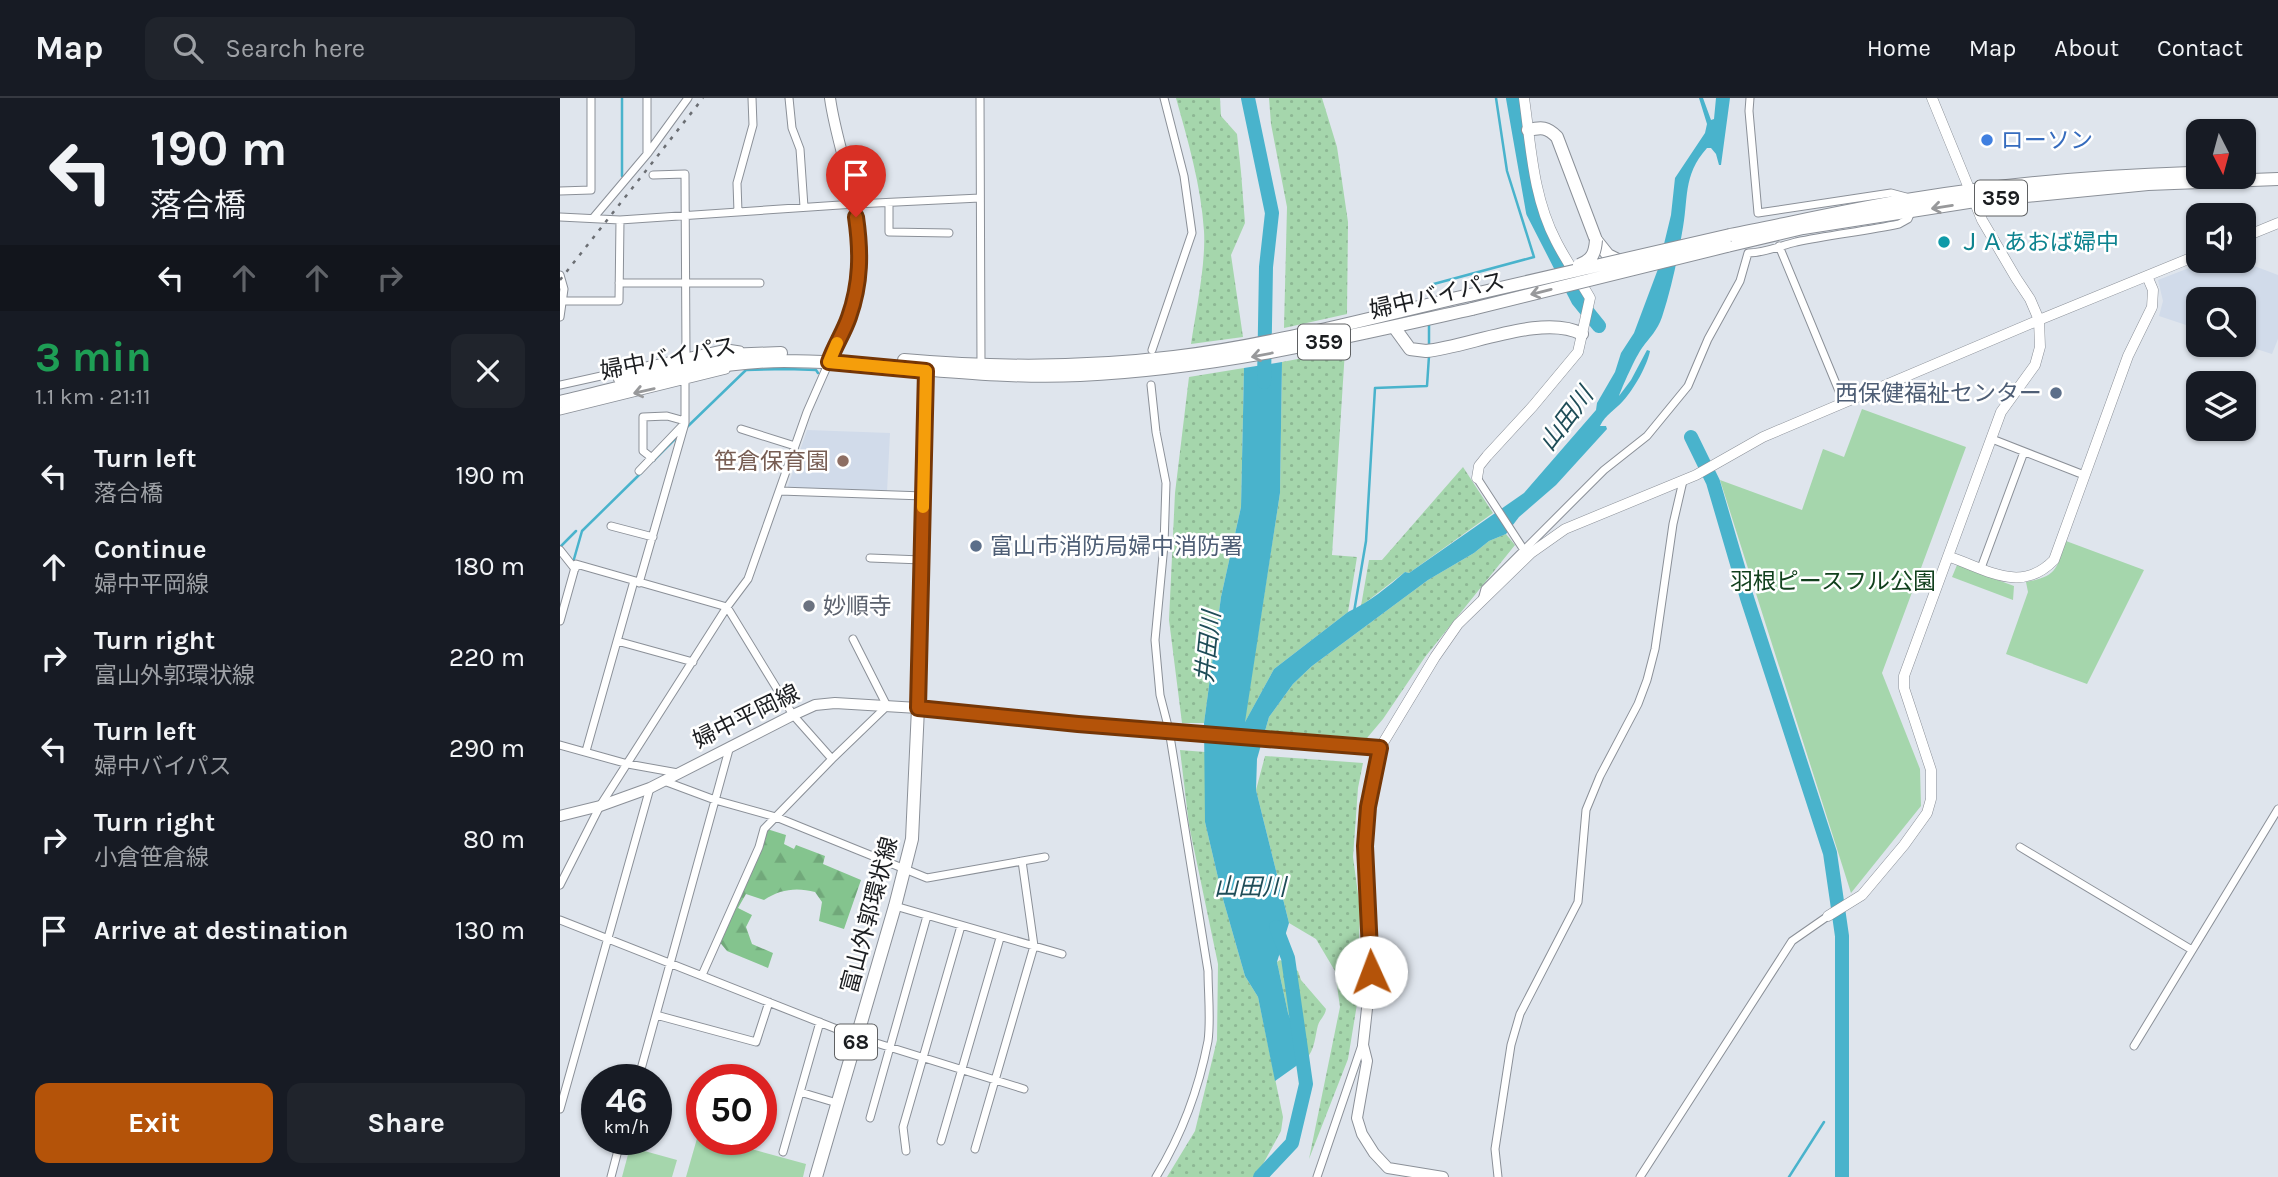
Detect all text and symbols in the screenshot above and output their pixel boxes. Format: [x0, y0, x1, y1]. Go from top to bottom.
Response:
search box [145, 17, 635, 80]
text: Map [35, 29, 103, 67]
icon: search [169, 29, 207, 67]
text: Search here [225, 33, 365, 64]
text: Home [1867, 34, 1931, 62]
text: Map [1969, 34, 2016, 62]
text: About [2054, 34, 2119, 62]
text: Contact [2157, 34, 2243, 62]
north arrow [2186, 119, 2256, 189]
map controls [2186, 119, 2256, 441]
text: 190 m [150, 120, 287, 177]
icon: left [35, 126, 126, 217]
place label: ローソン [2001, 127, 2093, 154]
marker: ローソン [1979, 132, 1995, 148]
pin [826, 145, 886, 217]
icon: arrive [837, 156, 875, 194]
road number: 359 [1975, 180, 2027, 216]
text: 落合橋 [150, 187, 246, 224]
one-way arrow [1931, 201, 1954, 214]
button: sound [2186, 203, 2256, 273]
place label: ＪＡあおば婦中 [1958, 229, 2119, 256]
marker: ＪＡあおば婦中 [1936, 234, 1952, 250]
icon: left [152, 259, 190, 297]
icon: ahead [225, 259, 263, 297]
icon: ahead [298, 259, 336, 297]
icon: right [371, 259, 409, 297]
street label: 婦中バイパス [1367, 267, 1507, 324]
one-way arrow [1530, 286, 1553, 299]
button: search [2186, 287, 2256, 357]
road number: 359 [1298, 324, 1350, 360]
text: 3 min [35, 332, 152, 382]
street label: 婦中バイパス [598, 332, 738, 385]
button: close [451, 334, 525, 408]
one-way arrow [1251, 349, 1274, 362]
button: layers [2186, 371, 2256, 441]
water label: 山田川 [1533, 379, 1601, 456]
place label: 西保健福祉センター [1835, 380, 2042, 407]
text: 1.1 km · 21:11 [35, 383, 151, 410]
one-way arrow [633, 385, 656, 399]
marker: 西保健福祉センター [2048, 385, 2064, 401]
text: Turn left [94, 443, 196, 474]
place label: 笹倉保育園 [714, 448, 829, 475]
marker: 笹倉保育園 [835, 453, 851, 469]
icon: left [35, 457, 73, 495]
text: 190 m [455, 460, 525, 491]
text: 落合橋 [94, 480, 163, 507]
place label: 富山市消防局婦中消防署 [990, 533, 1243, 560]
text: Continue [94, 534, 206, 565]
marker: 富山市消防局婦中消防署 [968, 538, 984, 554]
icon: ahead [35, 548, 73, 586]
text: 180 m [455, 551, 525, 582]
park label: 羽根ピースフル公園 [1730, 568, 1936, 595]
text: 婦中平岡線 [94, 571, 209, 598]
place label: 妙順寺 [823, 593, 892, 620]
marker: 妙順寺 [801, 598, 817, 614]
water label: 井田川 [1190, 607, 1226, 684]
text: Turn right [94, 625, 215, 656]
icon: right [35, 639, 73, 677]
text: 220 m [449, 642, 525, 673]
text: 富山外郭環状線 [94, 662, 255, 689]
street label: 婦中平岡線 [689, 679, 804, 754]
text: Turn left [94, 716, 196, 747]
icon: left [35, 730, 73, 768]
text: 290 m [449, 733, 525, 764]
text: 婦中バイパス [94, 753, 232, 780]
text: Turn right [94, 807, 215, 838]
icon: right [35, 821, 73, 859]
text: 80 m [463, 824, 525, 855]
street label: 富山外郭環状線 [836, 834, 903, 996]
text: 小倉笹倉線 [94, 844, 209, 871]
water label: 山田川 [1214, 873, 1289, 901]
icon: arrive [35, 912, 73, 950]
text: Arrive at destination [94, 915, 348, 946]
text: 130 m [455, 915, 525, 946]
position arrow [1334, 935, 1408, 1009]
road number: 68 [835, 1024, 877, 1060]
speed limit sign: 50 [686, 1064, 777, 1155]
text: 46 [605, 1080, 648, 1121]
button: Exit [35, 1083, 273, 1163]
button: Share [287, 1083, 525, 1163]
text: km/h [604, 1116, 649, 1138]

